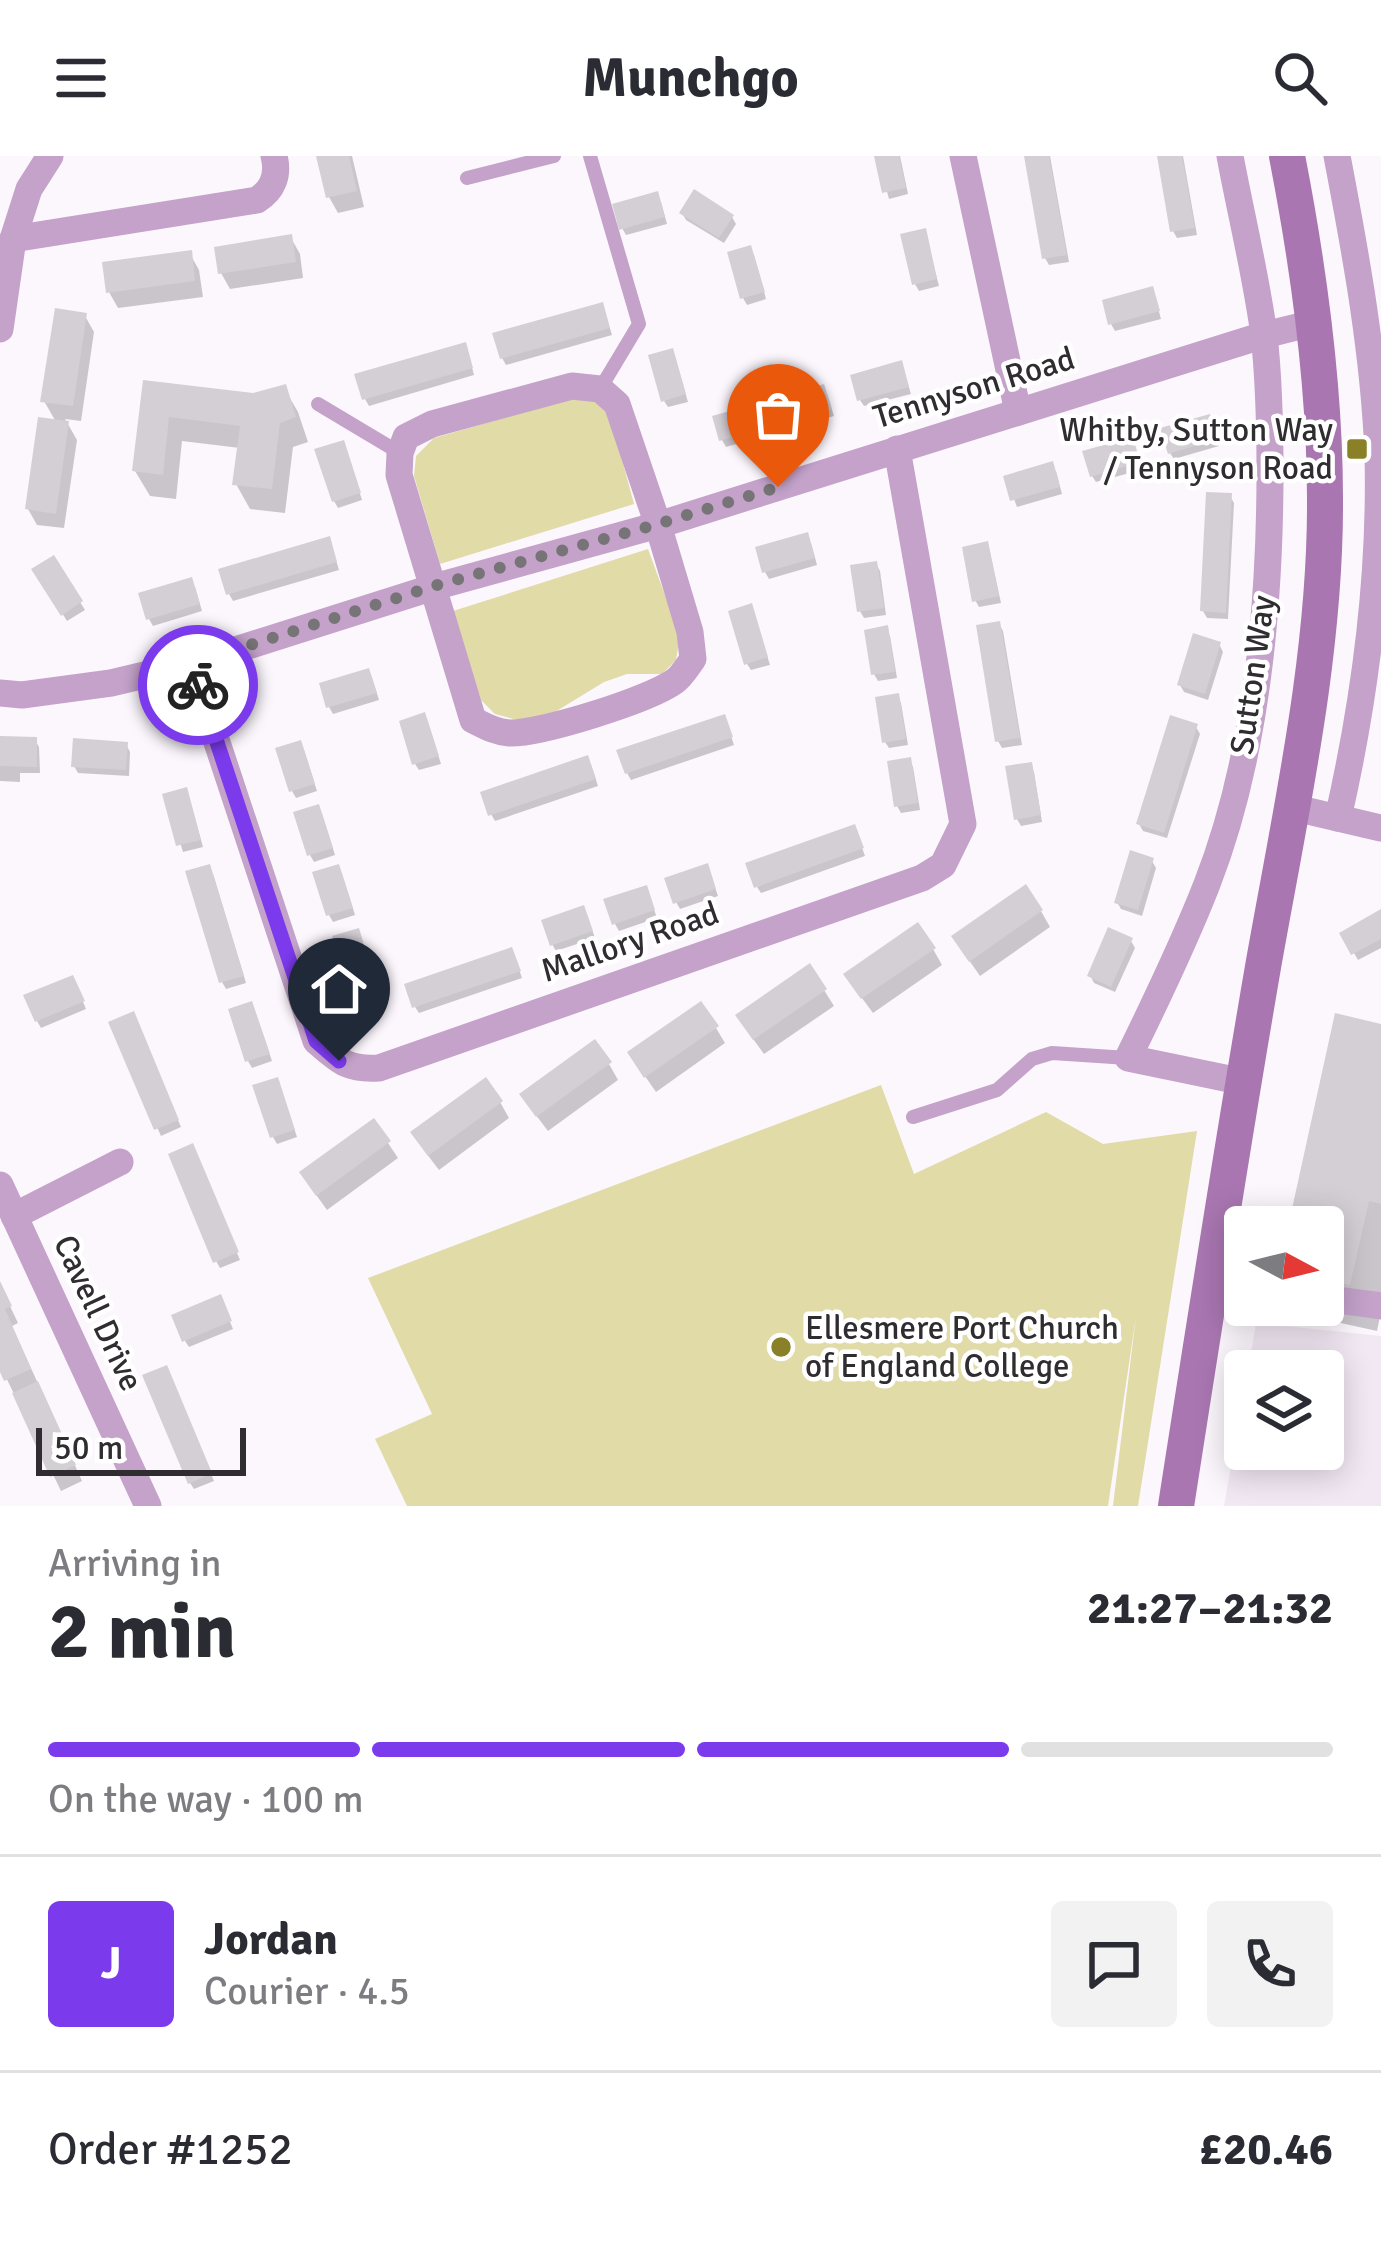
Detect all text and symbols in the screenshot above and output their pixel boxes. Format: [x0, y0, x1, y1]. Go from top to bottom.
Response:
icon: menu [48, 45, 114, 111]
text: Munchgo [582, 45, 799, 112]
icon: search [1267, 45, 1333, 111]
street label: Tennyson Road [868, 338, 1080, 438]
pin [727, 364, 829, 487]
icon: bag [745, 382, 811, 448]
place label: Whitby, Sutton Way / Tennyson Road [1059, 410, 1334, 489]
marker: Whitby, Sutton Way / Tennyson Road [1344, 436, 1370, 462]
street label: Sutton Way [1222, 592, 1285, 757]
courier [138, 625, 258, 745]
icon: bike [165, 652, 231, 718]
street label: Mallory Road [536, 892, 724, 992]
pin [288, 938, 390, 1061]
icon: home [306, 956, 372, 1022]
north arrow [1224, 1206, 1344, 1326]
map controls [1224, 1206, 1344, 1470]
street label: Cavell Drive [44, 1229, 152, 1397]
place label: Ellesmere Port Church of England College [805, 1308, 1119, 1387]
marker: Ellesmere Port Church of England College [768, 1334, 794, 1360]
button: layers [1224, 1350, 1344, 1470]
scale bar [36, 1422, 246, 1475]
text: 50 m [54, 1428, 123, 1469]
text: Arriving in [48, 1539, 222, 1587]
text: 21:27–21:32 [1087, 1581, 1333, 1636]
text: 2 min [48, 1584, 236, 1680]
text: On the way · 100 m [48, 1775, 364, 1823]
button: chat [1051, 1901, 1177, 2027]
button: phone [1207, 1901, 1333, 2027]
text: Jordan [204, 1912, 338, 1967]
text: J [100, 1936, 122, 1991]
text: Courier · 4.5 [204, 1967, 410, 2015]
text: Order #1252 [48, 2122, 293, 2177]
text: £20.46 [1199, 2122, 1333, 2177]

